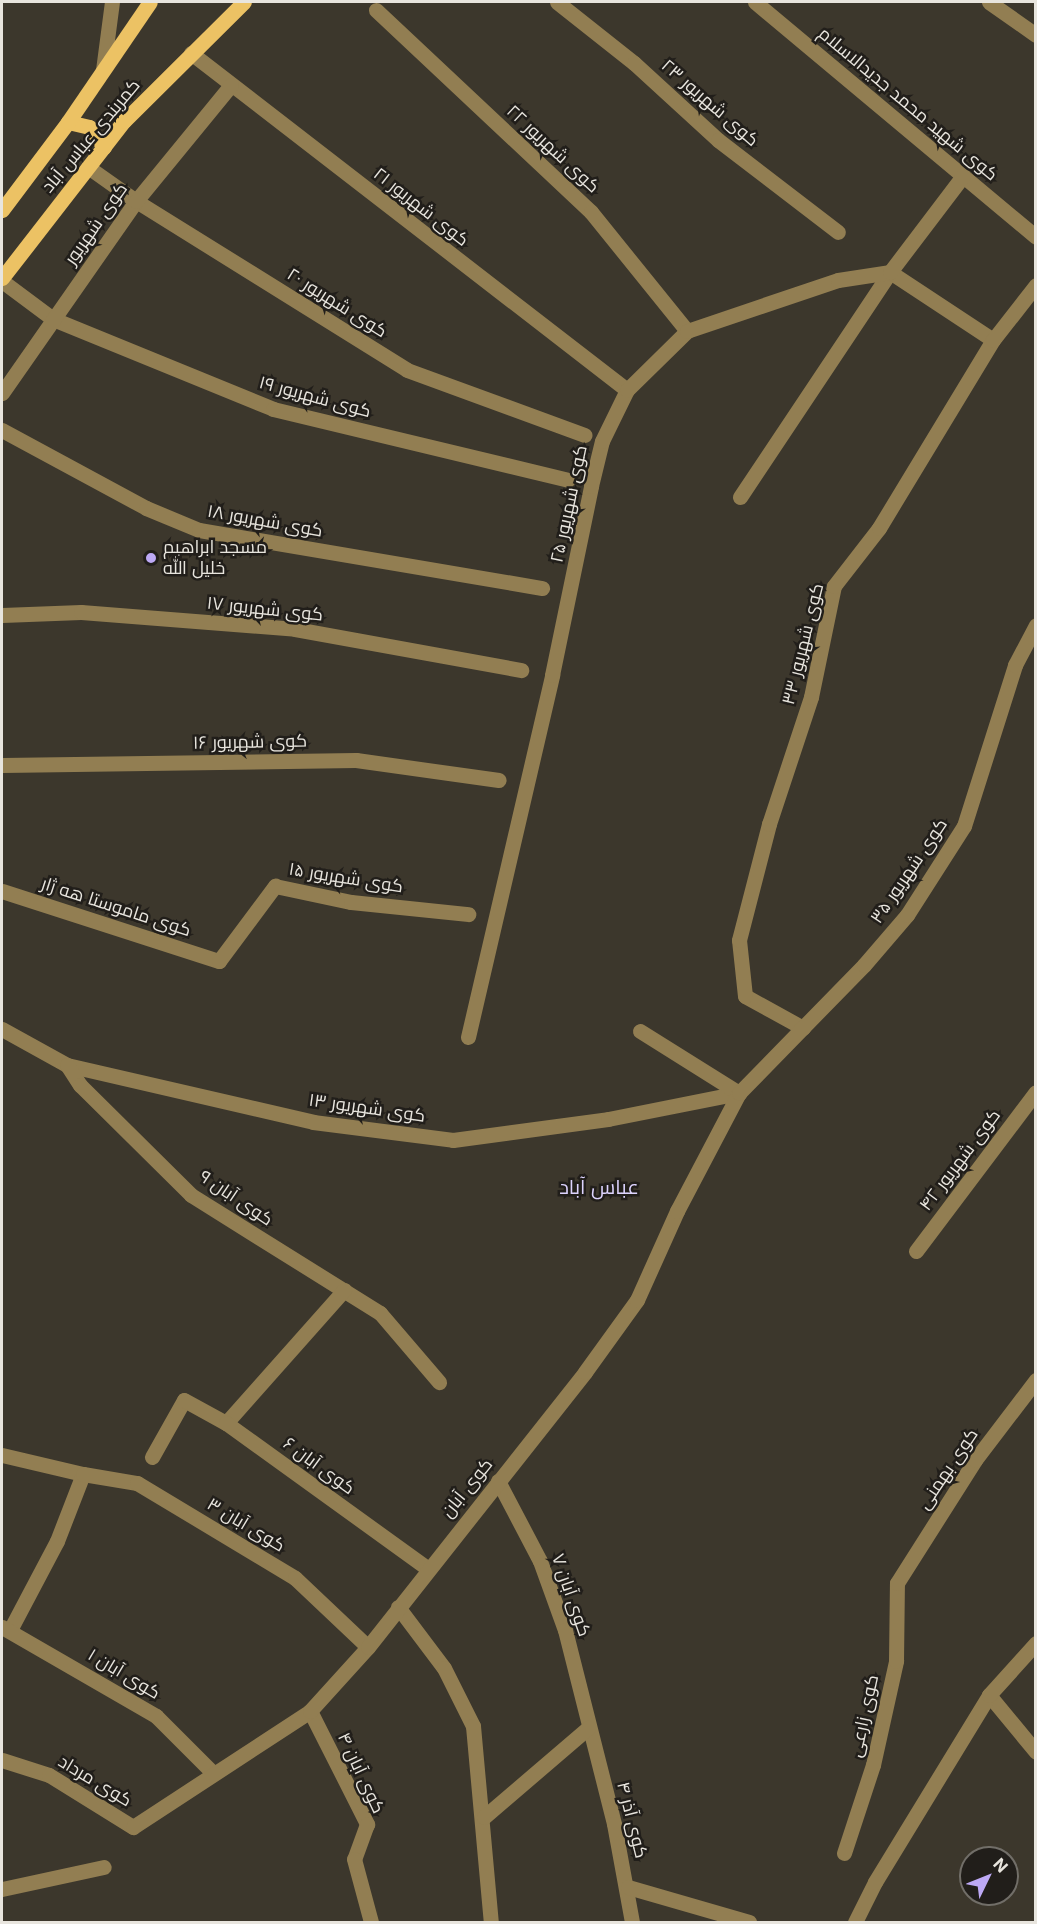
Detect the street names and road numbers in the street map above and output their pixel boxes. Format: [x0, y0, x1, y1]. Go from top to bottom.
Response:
street label: کوی شهید محمد جدیدالاسلام [814, 23, 1002, 185]
street label: کوی شهریور ۲۳ [657, 55, 763, 151]
street label: کمربندی عباس آباد [37, 75, 145, 197]
street label: کوی شهریور ۲۲ [502, 101, 604, 197]
street label: کوی شهریور ۲۱ [369, 163, 473, 251]
street label: کوی شهریور [60, 179, 132, 269]
street label: کوی شهریور ۲۰ [283, 264, 391, 342]
street label: کوی شهریور ۱۹ [257, 372, 373, 422]
street label: کوی شهریور ۲۵ [546, 443, 592, 565]
street label: کوی شهریور ۱۸ [206, 500, 324, 542]
street label: کوی شهریور ۳۳ [777, 581, 829, 707]
street label: کوی شهریور ۱۷ [206, 592, 324, 626]
street label: کوی شهریور ۱۶ [193, 730, 307, 754]
street label: کوی شهریور ۳۵ [866, 814, 952, 928]
street label: کوی شهریور ۱۵ [287, 858, 405, 898]
street label: کوی ماموستا هه ژار [38, 873, 194, 941]
street label: کوی شهریور ۱۳ [307, 1089, 427, 1127]
street label: کوی شهریور ۴۲ [915, 1105, 1005, 1215]
street label: کوی آبان ۹ [195, 1166, 277, 1230]
street label: کوی بهمنی [913, 1424, 983, 1514]
street label: کوی آبان ۶ [279, 1433, 359, 1499]
street label: کوی آبان [437, 1454, 497, 1522]
street label: کوی آبان ۳ [203, 1493, 289, 1557]
street label: کوی آبان ۷ [547, 1551, 595, 1639]
street label: کوی آبان ۱ [84, 1644, 164, 1704]
street label: کوی زارعی [845, 1673, 883, 1759]
street label: کوی آبان ۴ [333, 1729, 389, 1817]
street label: کوی مرداد [54, 1751, 136, 1811]
street label: کوی آذر ۴ [612, 1779, 652, 1861]

